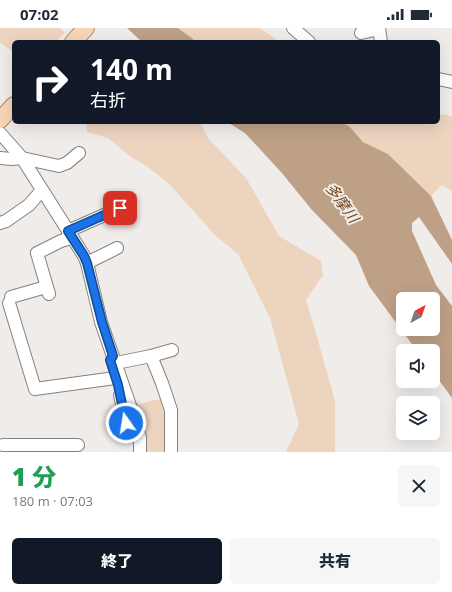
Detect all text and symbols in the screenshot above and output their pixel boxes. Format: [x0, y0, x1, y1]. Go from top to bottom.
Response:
text: 07:02 [20, 4, 59, 24]
text: 140 m [90, 50, 173, 88]
icon: right [24, 56, 76, 108]
text: 右折 [90, 88, 126, 112]
water label: 多摩川 [321, 178, 365, 228]
pin [103, 191, 137, 225]
icon: arrive [109, 197, 131, 219]
north arrow [396, 292, 440, 336]
map controls [396, 292, 440, 440]
button: sound [396, 344, 440, 388]
button: layers [396, 396, 440, 440]
position arrow [105, 402, 147, 444]
text: 1 分 [12, 460, 56, 493]
button: close [398, 465, 440, 507]
text: 180 m · 07:03 [12, 492, 93, 510]
button: 終了 [12, 538, 222, 584]
button: 共有 [230, 538, 440, 584]

